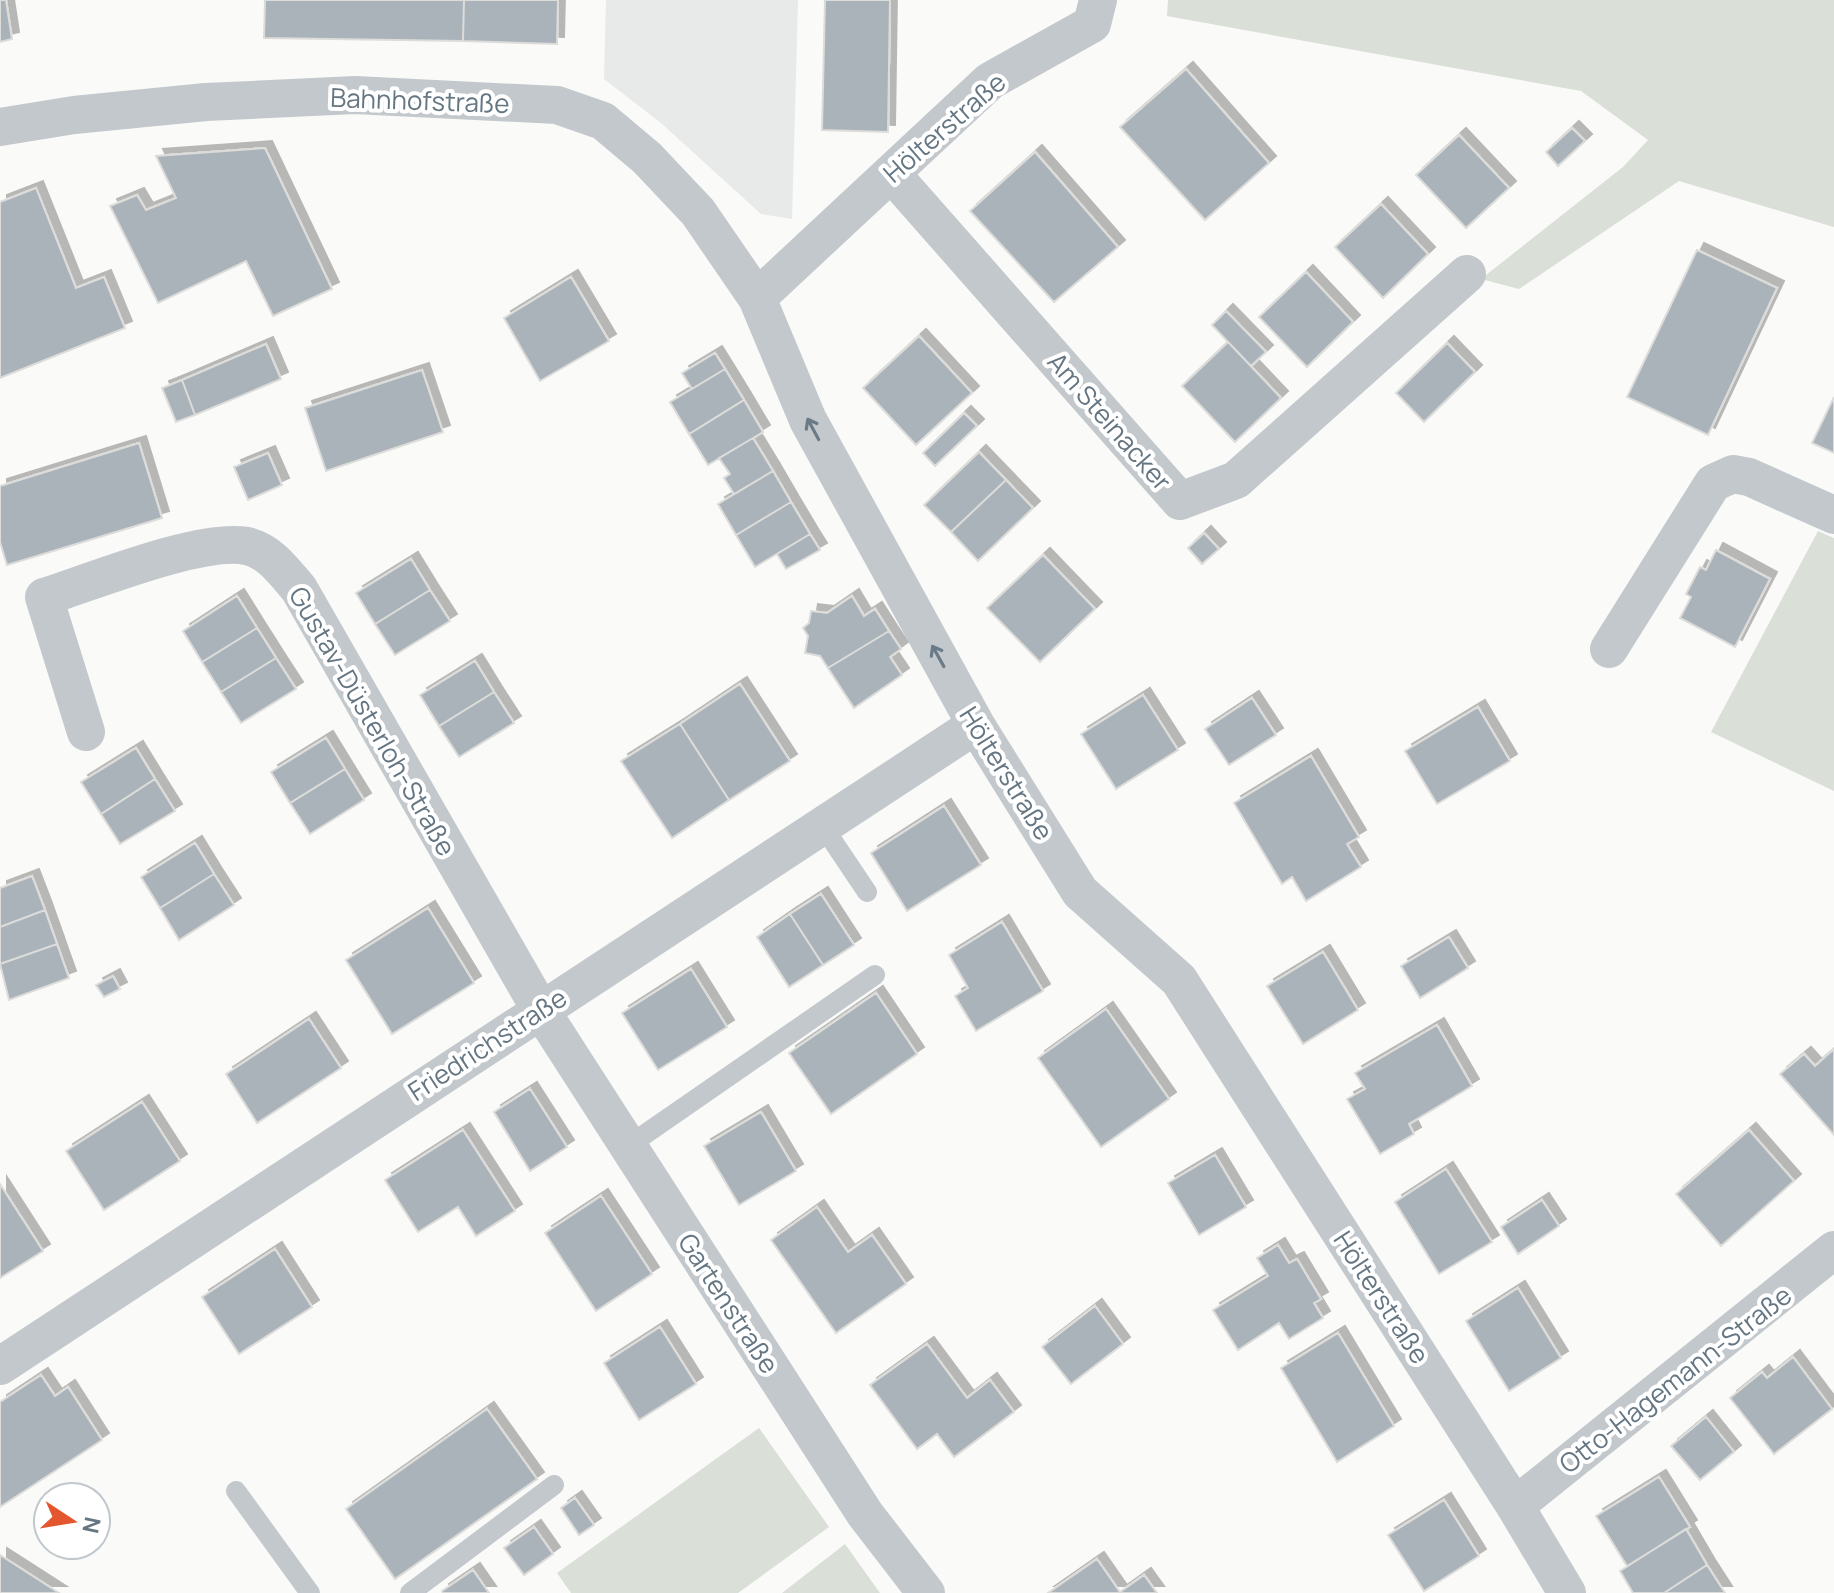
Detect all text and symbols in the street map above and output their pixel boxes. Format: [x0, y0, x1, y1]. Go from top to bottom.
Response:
street label: Hölterstraße [875, 64, 1013, 190]
street label: Bahnhofstraße [330, 79, 510, 121]
street label: Am Steinacker [1040, 344, 1180, 498]
one-way arrow [805, 417, 820, 441]
street label: Gustav-Düsterloh-Straße [281, 580, 465, 862]
one-way arrow [930, 645, 945, 669]
street label: Hölterstraße [952, 699, 1062, 847]
street label: Friedrichstraße [401, 979, 573, 1109]
street label: Hölterstraße [1326, 1224, 1438, 1370]
street label: Gartenstraße [670, 1226, 788, 1380]
street label: Otto-Hagemann-Straße [1551, 1277, 1799, 1481]
north arrow [32, 1481, 112, 1561]
text: N [75, 1514, 108, 1536]

